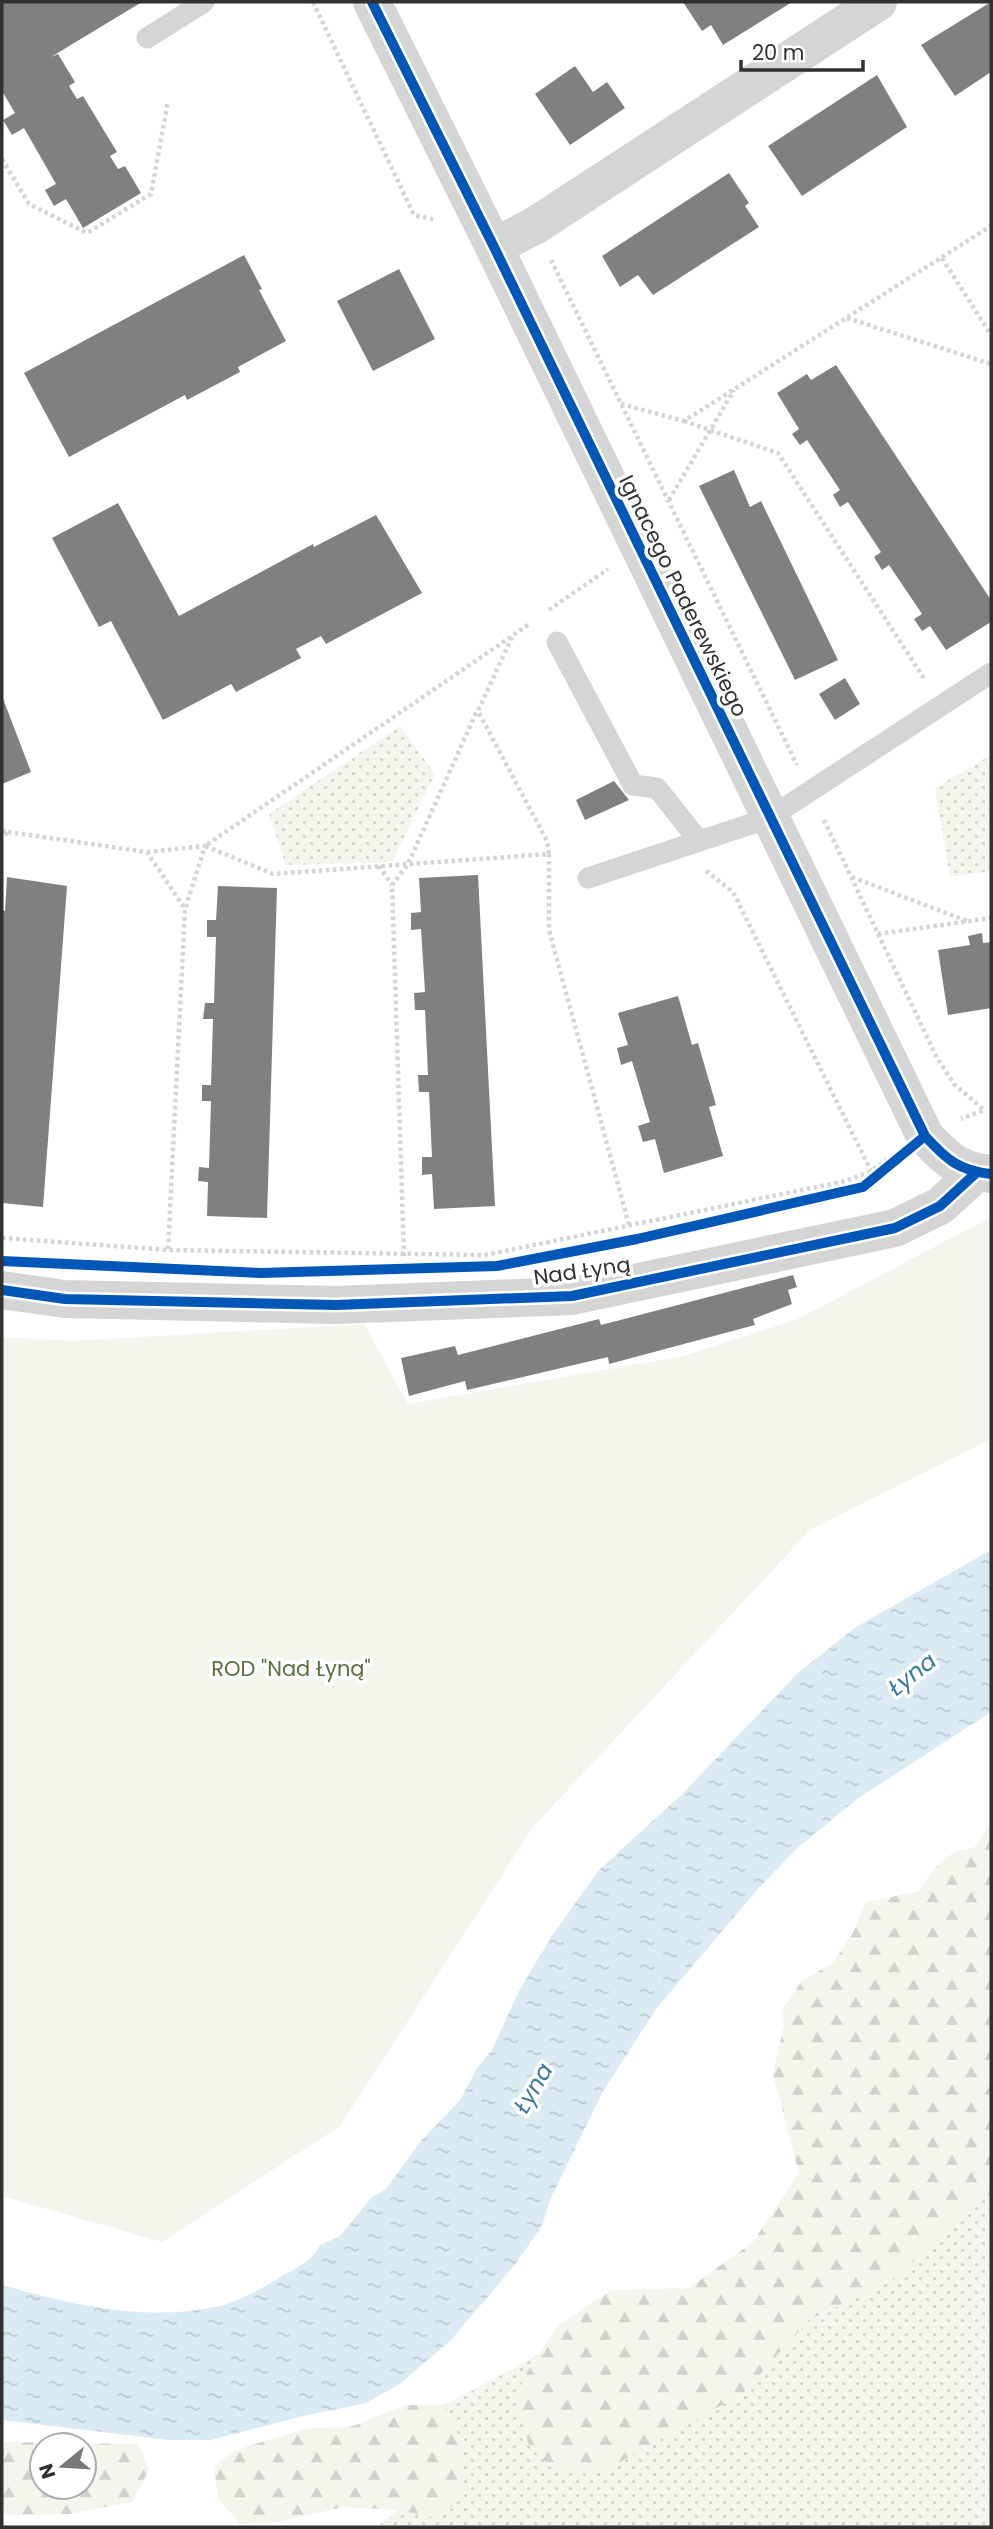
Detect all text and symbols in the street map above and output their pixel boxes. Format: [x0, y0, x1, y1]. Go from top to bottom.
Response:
scale bar [741, 28, 864, 72]
text: 20 m [752, 38, 805, 67]
street label: Ignacego Paderewskiego [612, 470, 755, 721]
street label: Nad Łyną [532, 1249, 632, 1292]
water label: Łyna [881, 1645, 943, 1703]
park label: ROD "Nad Łyną" [211, 1654, 371, 1683]
water label: Łyna [506, 2057, 560, 2119]
north arrow [28, 2431, 98, 2501]
text: N [32, 2460, 62, 2482]

